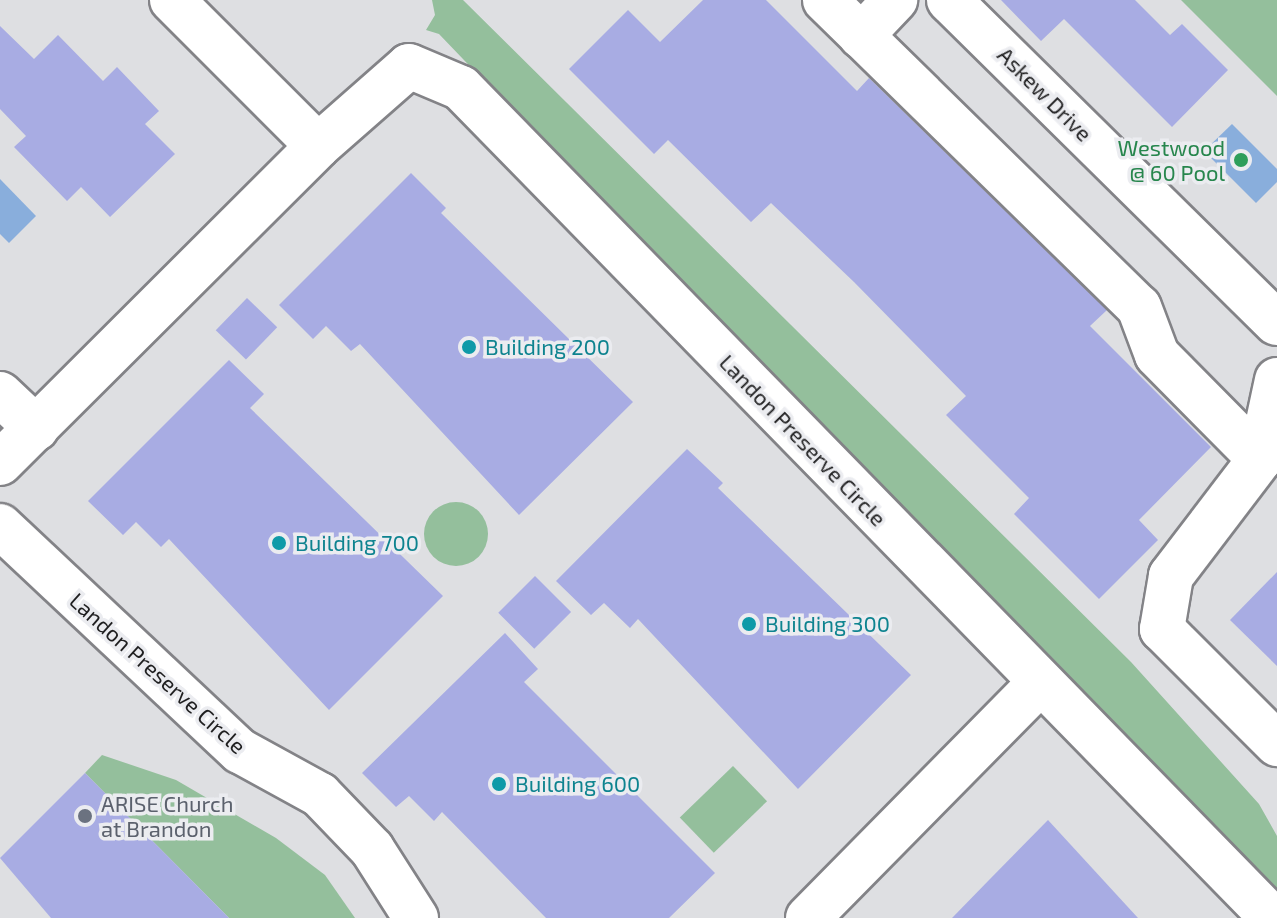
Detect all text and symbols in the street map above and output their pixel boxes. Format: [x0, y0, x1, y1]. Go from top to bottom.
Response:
street label: Askew Drive [992, 41, 1098, 147]
place label: Westwood @ 60 Pool [1118, 134, 1225, 186]
marker: Westwood @ 60 Pool [1232, 151, 1250, 169]
place label: Building 200 [485, 334, 610, 360]
marker: Building 200 [460, 338, 478, 356]
street label: Landon Preserve Circle [714, 349, 892, 531]
place label: Building 700 [295, 530, 419, 556]
marker: Building 700 [270, 534, 288, 552]
street label: Landon Preserve Circle [64, 587, 252, 759]
place label: Building 300 [765, 611, 890, 637]
marker: Building 300 [740, 615, 758, 633]
place label: Building 600 [515, 771, 640, 797]
marker: Building 600 [490, 775, 508, 793]
place label: ARISE Church at Brandon [101, 790, 234, 842]
marker: ARISE Church at Brandon [76, 807, 94, 825]

